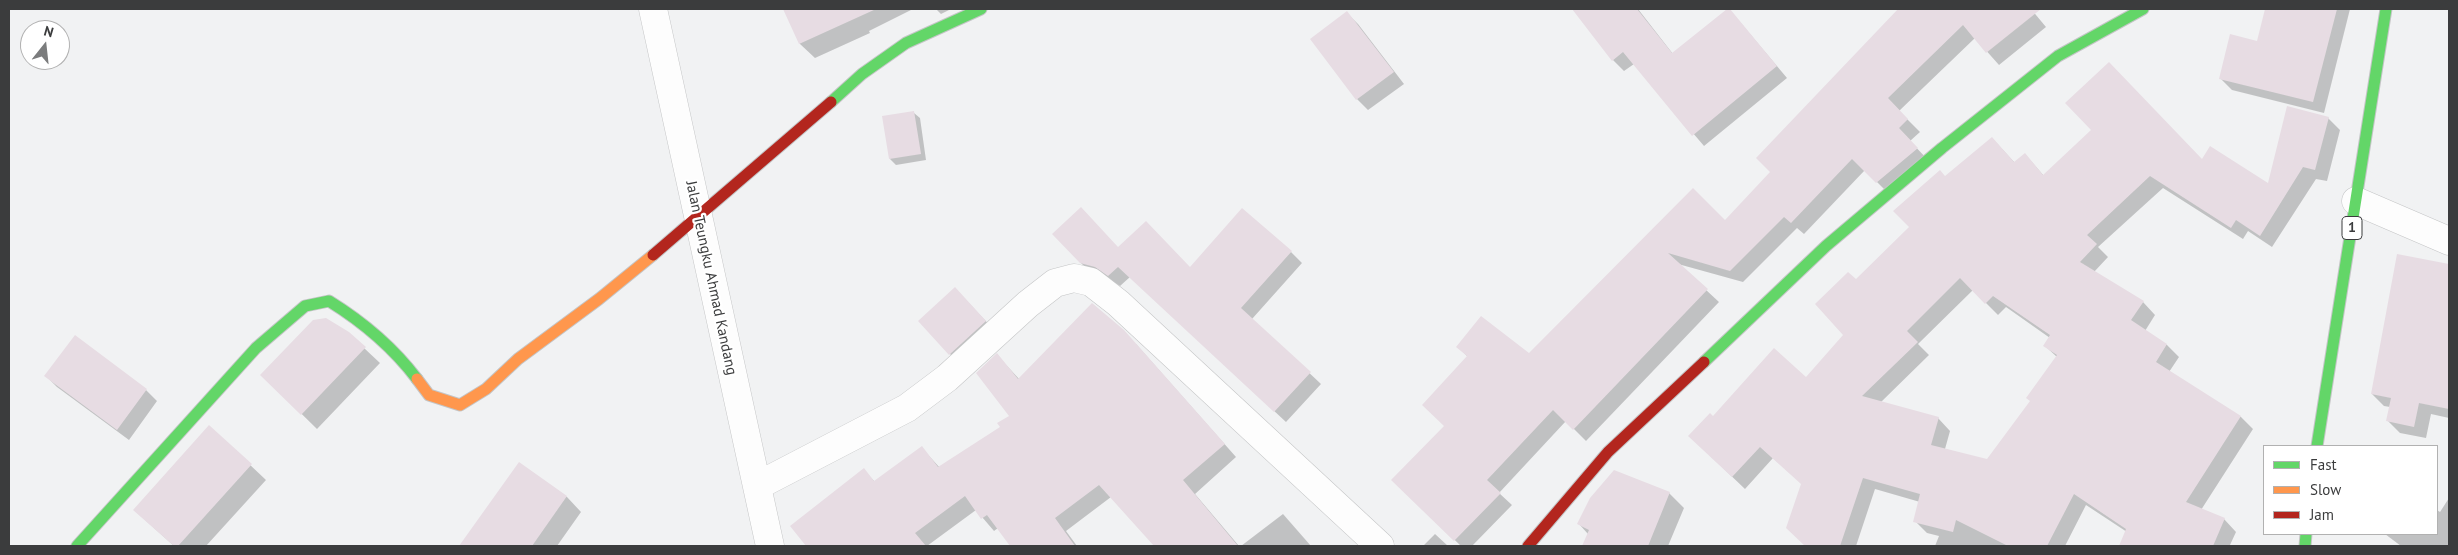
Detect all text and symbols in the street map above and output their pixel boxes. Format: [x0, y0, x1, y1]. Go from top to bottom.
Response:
north arrow [20, 20, 70, 70]
text: N [42, 22, 56, 41]
street label: Jalan Teungku Ahmad Kandang [682, 179, 740, 377]
road number: 1 [2342, 217, 2362, 240]
legend [2263, 445, 2438, 535]
text: Fast [2310, 455, 2337, 474]
text: Slow [2310, 480, 2341, 499]
text: Jam [2310, 505, 2334, 524]

